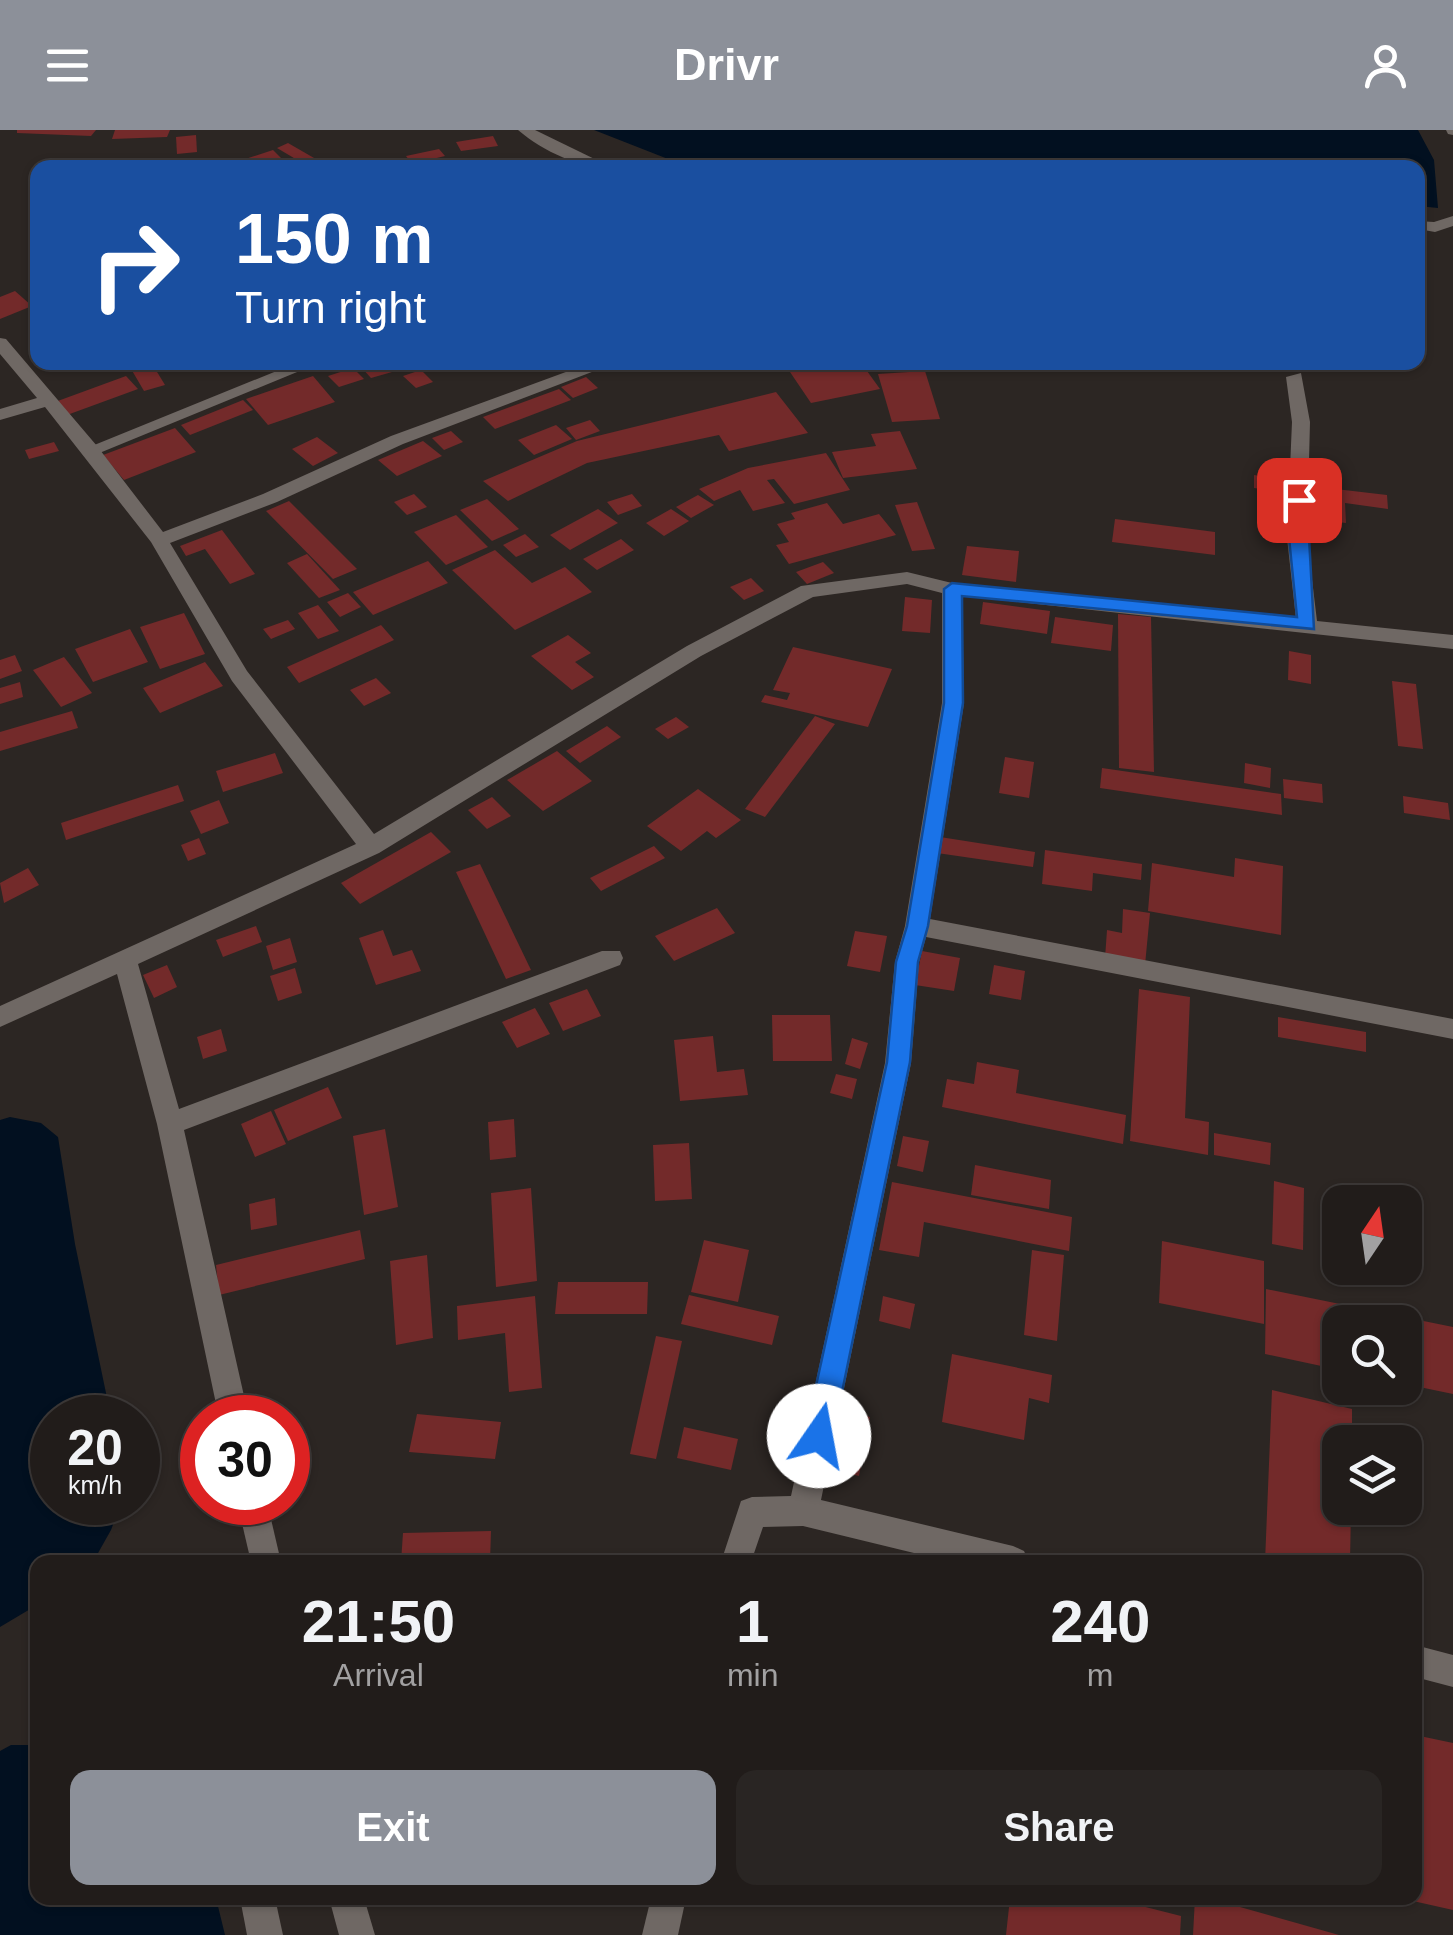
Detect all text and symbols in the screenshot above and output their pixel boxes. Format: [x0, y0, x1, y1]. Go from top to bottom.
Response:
icon: menu [40, 38, 95, 93]
icon: person [1358, 38, 1413, 93]
text: Drivr [674, 39, 779, 90]
icon: right [70, 200, 200, 330]
text: 150 m [235, 200, 433, 278]
text: Turn right [235, 282, 426, 333]
pin [1257, 458, 1342, 543]
icon: arrive [1272, 473, 1327, 528]
north arrow [1322, 1185, 1422, 1285]
map controls [1322, 1185, 1422, 1525]
button: search [1322, 1305, 1422, 1405]
position arrow [767, 1384, 871, 1488]
speed limit sign: 30 [180, 1395, 310, 1525]
text: 20 [67, 1420, 123, 1476]
button: layers [1322, 1425, 1422, 1525]
text: km/h [68, 1471, 122, 1499]
text: 21:50 [302, 1588, 455, 1655]
text: 1 [736, 1588, 769, 1655]
text: 240 [1050, 1588, 1150, 1655]
text: Arrival [333, 1657, 424, 1693]
text: min [727, 1657, 778, 1693]
text: m [1087, 1657, 1114, 1693]
button: Exit [70, 1770, 716, 1885]
button: Share [736, 1770, 1382, 1885]

